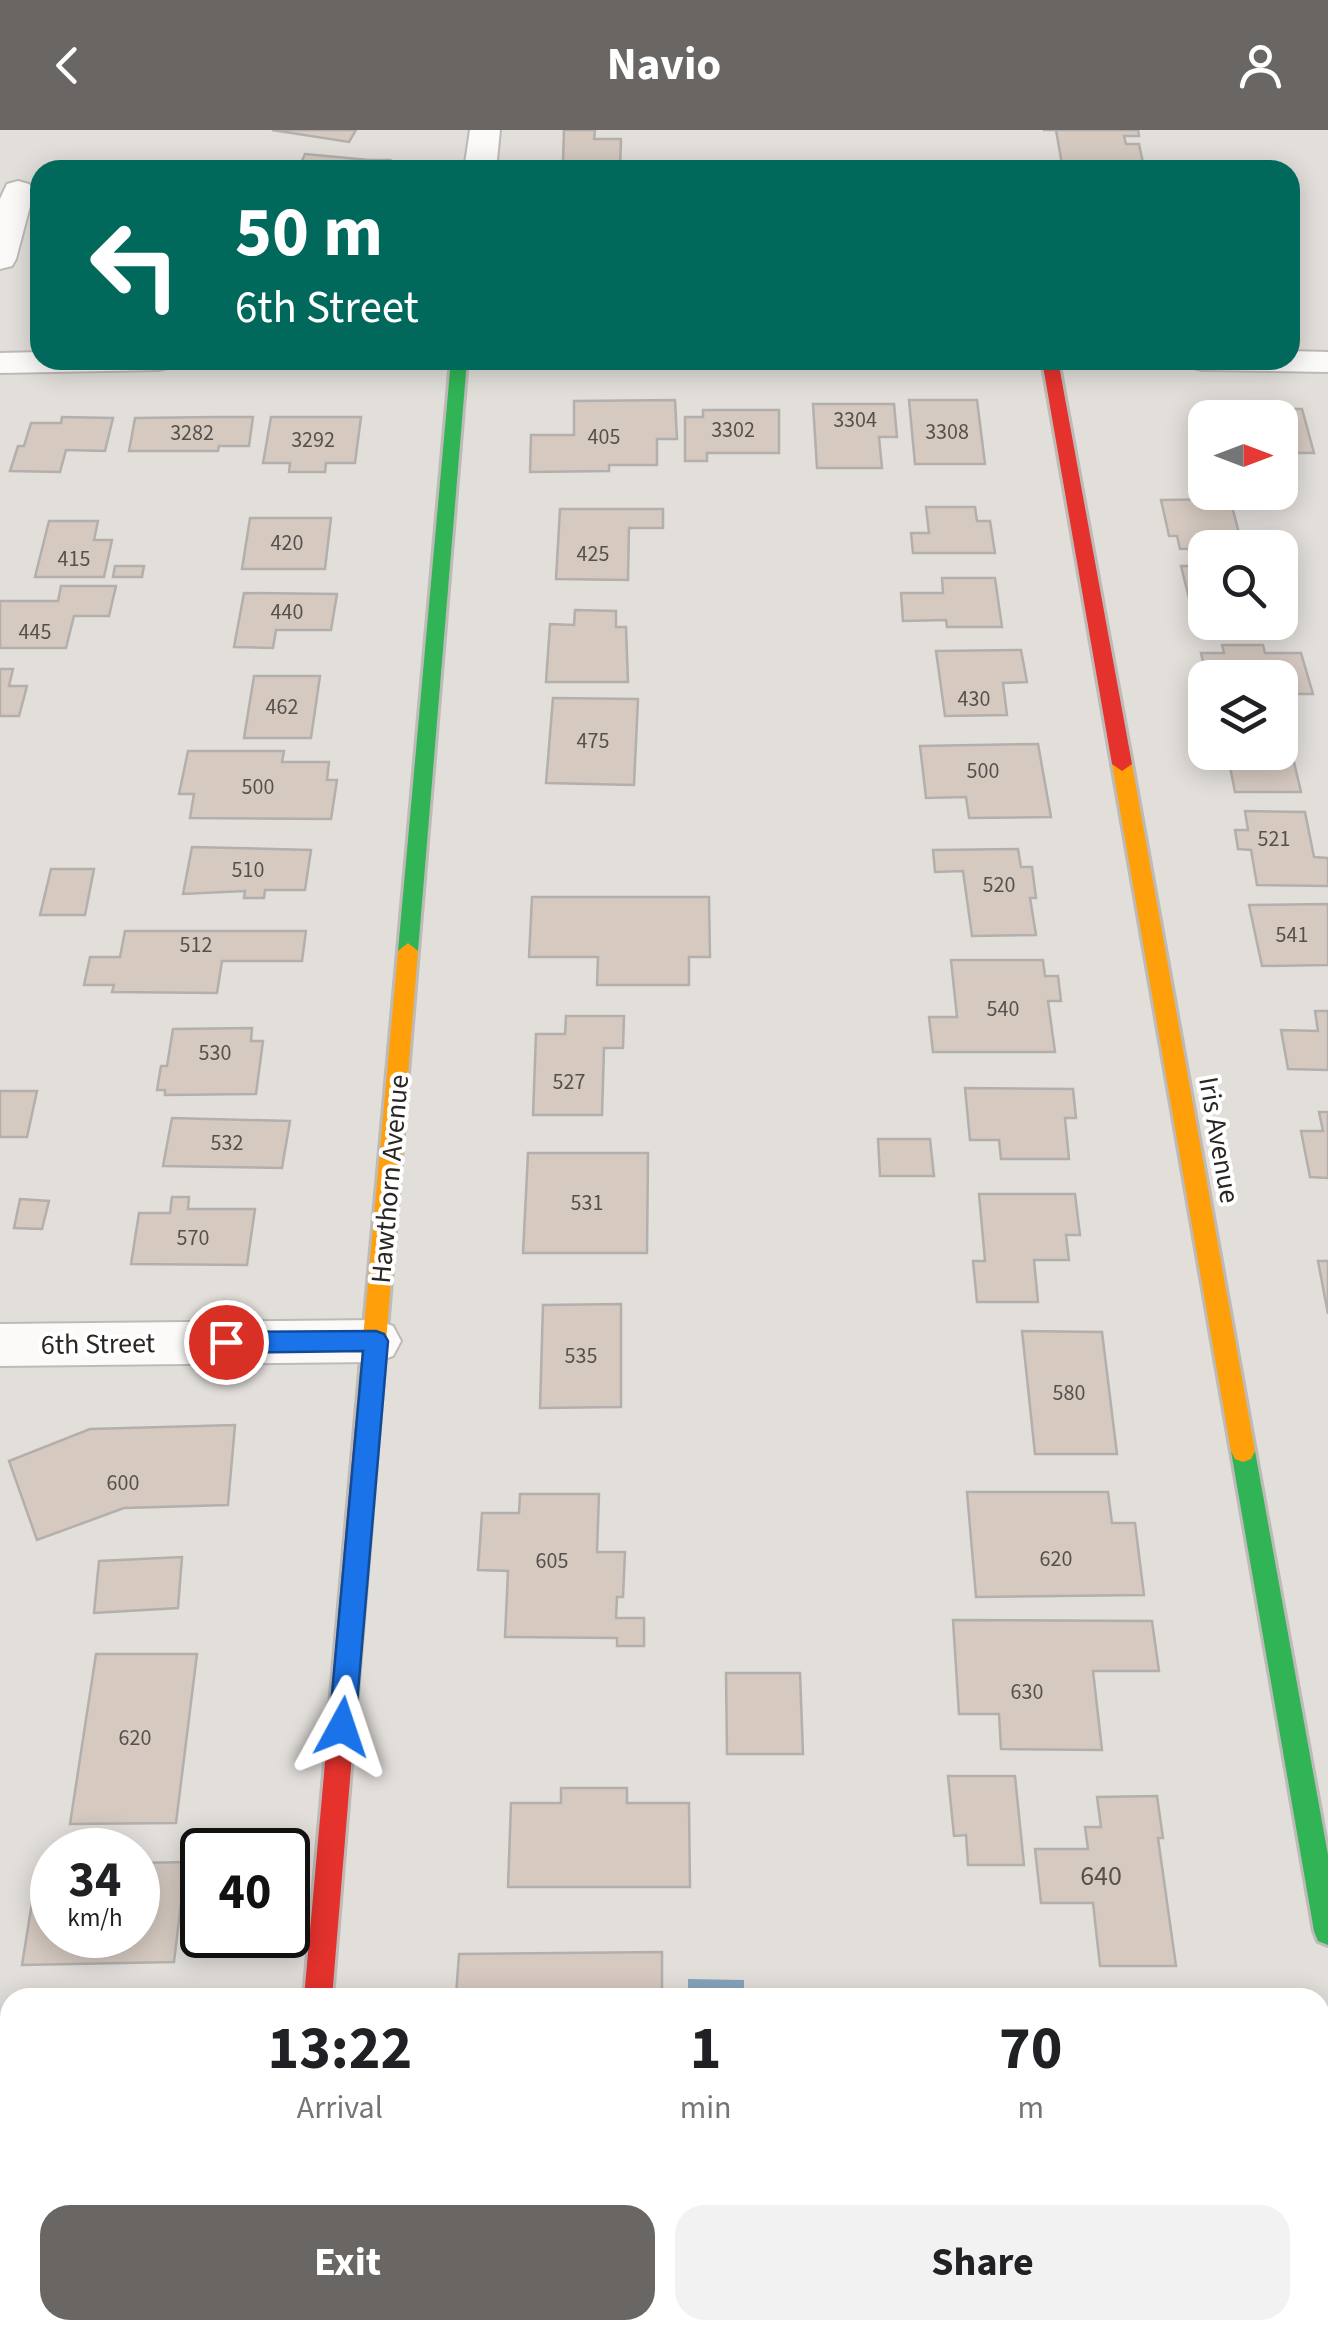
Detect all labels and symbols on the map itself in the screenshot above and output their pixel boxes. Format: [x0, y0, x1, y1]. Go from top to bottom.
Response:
north arrow [1188, 400, 1298, 510]
house number: 3304 [833, 404, 877, 436]
house number: 3302 [711, 414, 755, 446]
house number: 3308 [925, 416, 969, 448]
house number: 3282 [170, 417, 214, 449]
house number: 405 [588, 421, 620, 453]
house number: 3292 [291, 424, 335, 456]
house number: 420 [271, 527, 303, 559]
house number: 425 [577, 538, 609, 570]
house number: 415 [58, 543, 90, 575]
house number: 440 [271, 596, 303, 628]
house number: 445 [19, 616, 51, 648]
house number: 430 [958, 683, 990, 715]
house number: 462 [266, 691, 298, 723]
house number: 475 [577, 725, 609, 757]
house number: 500 [967, 755, 999, 787]
house number: 500 [242, 771, 274, 803]
house number: 521 [1258, 823, 1290, 855]
house number: 510 [232, 854, 264, 886]
house number: 520 [983, 869, 1015, 901]
house number: 541 [1276, 919, 1308, 951]
house number: 512 [180, 929, 212, 961]
house number: 540 [987, 993, 1019, 1025]
house number: 530 [199, 1037, 231, 1069]
house number: 527 [553, 1066, 585, 1098]
street label: Hawthorn Avenue [361, 1073, 419, 1285]
street label: Iris Avenue [1188, 1074, 1250, 1206]
house number: 532 [211, 1127, 243, 1159]
house number: 531 [571, 1187, 603, 1219]
house number: 570 [177, 1222, 209, 1254]
pin [184, 1300, 269, 1385]
street label: 6th Street [40, 1323, 156, 1365]
house number: 535 [565, 1340, 597, 1372]
house number: 580 [1053, 1377, 1085, 1409]
house number: 600 [107, 1467, 139, 1499]
house number: 620 [1040, 1543, 1072, 1575]
house number: 605 [536, 1545, 568, 1577]
position arrow [290, 1675, 394, 1779]
house number: 630 [1011, 1676, 1043, 1708]
house number: 620 [119, 1722, 151, 1754]
speed limit sign: 40 [180, 1828, 310, 1958]
house number: 640 [1080, 1856, 1122, 1896]

